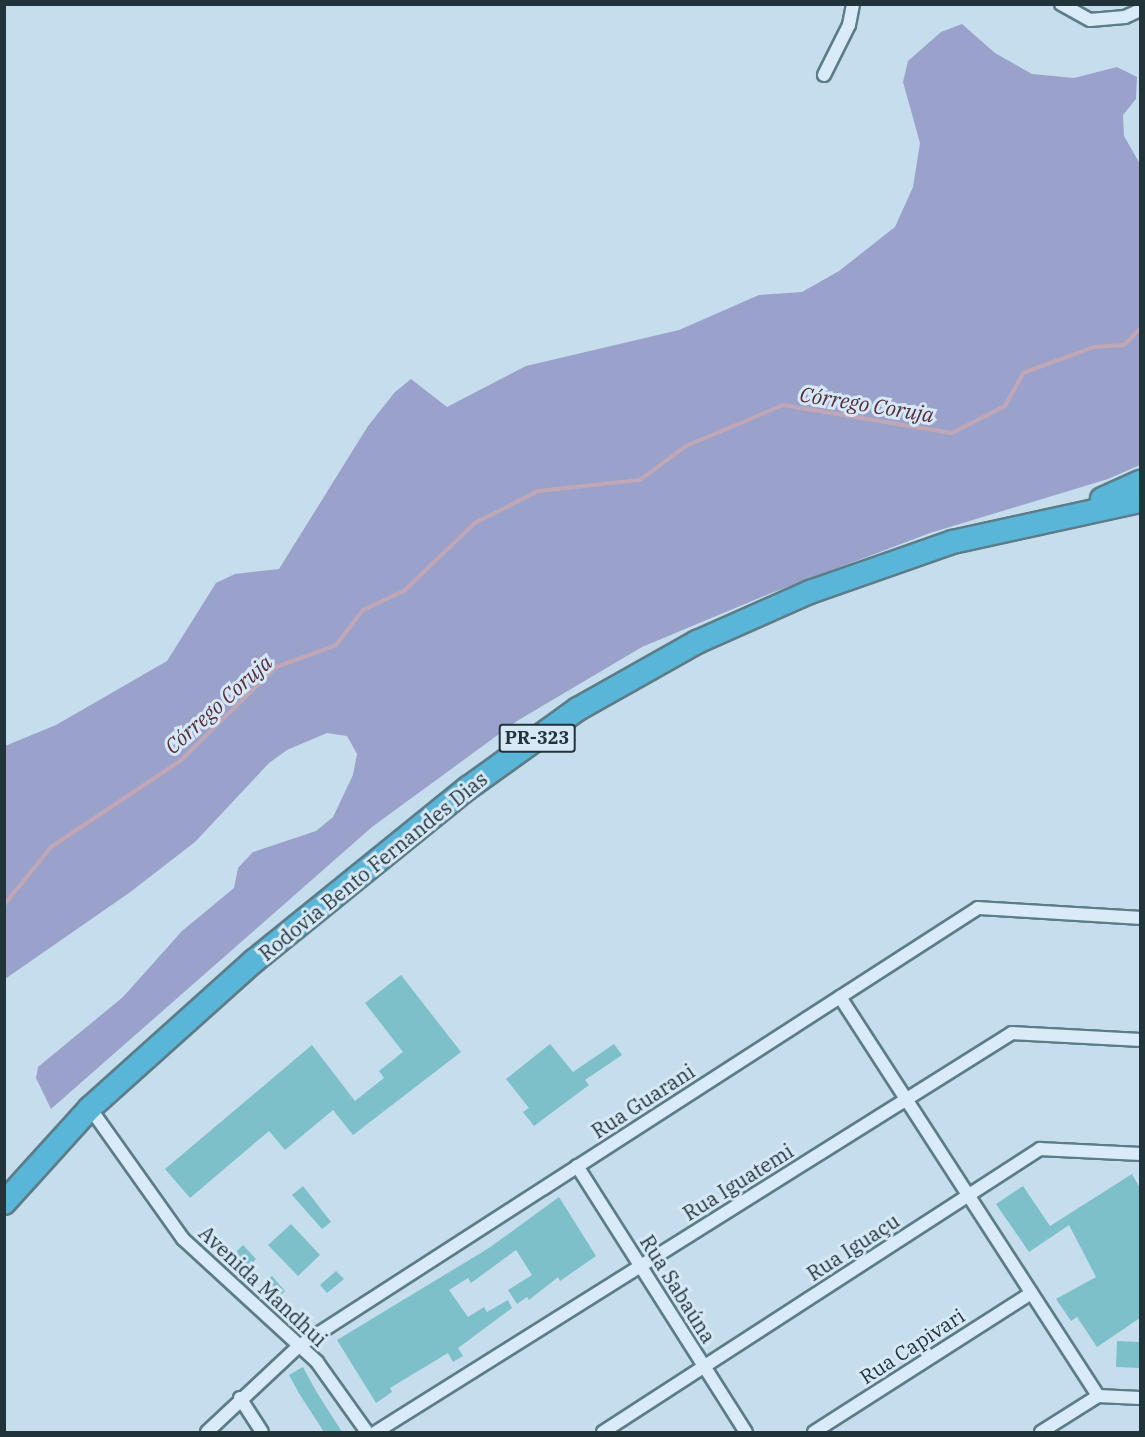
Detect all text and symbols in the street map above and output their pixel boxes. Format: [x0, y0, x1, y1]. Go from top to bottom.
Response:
water label: Córrego Coruja [798, 381, 936, 427]
water label: Córrego Coruja [159, 649, 277, 759]
road number: PR-323 [498, 723, 576, 753]
street label: Rodovia Bento Fernandes Dias [254, 767, 492, 965]
street label: Rua Guarani [587, 1059, 699, 1143]
street label: Rua Iguatemi [679, 1139, 797, 1225]
street label: Rua Iguaçu [802, 1208, 904, 1286]
street label: Avenida Mandhui [194, 1221, 332, 1351]
street label: Rua Sabaúna [635, 1231, 721, 1347]
street label: Rua Capivari [855, 1303, 969, 1389]

